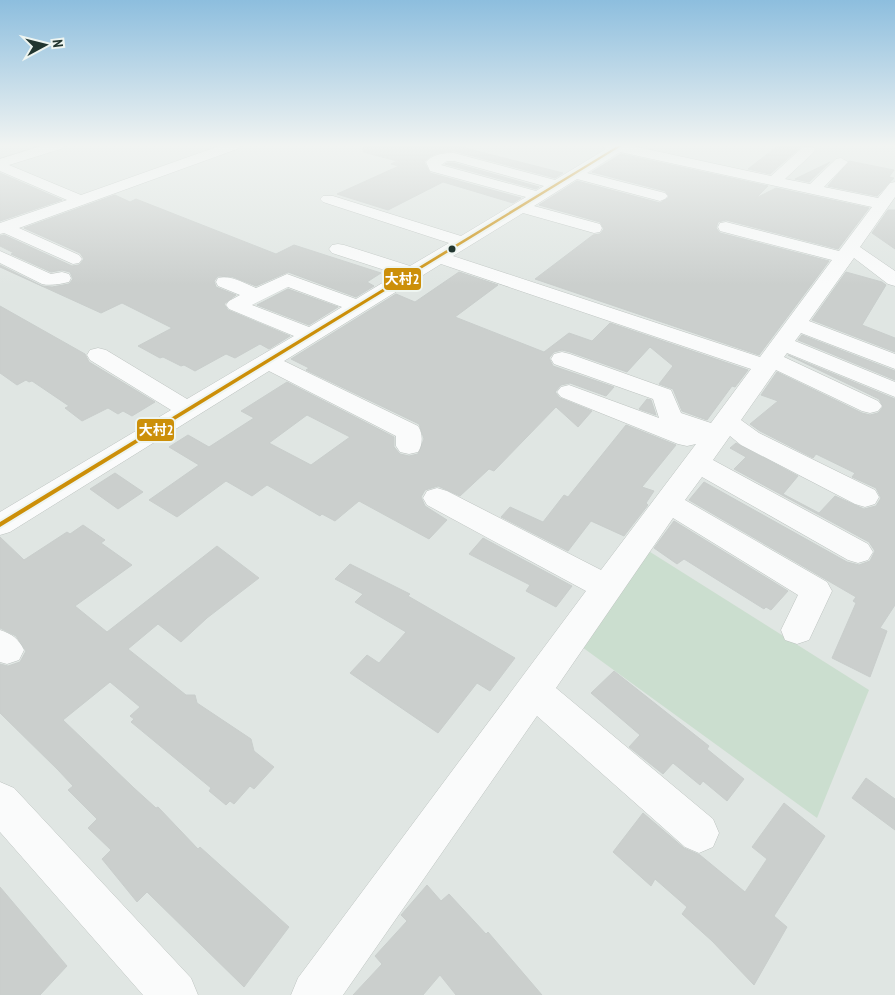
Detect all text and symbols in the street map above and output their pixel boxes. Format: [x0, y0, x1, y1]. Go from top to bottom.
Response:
north arrow [20, 20, 70, 70]
text: N [49, 39, 67, 48]
unlabelled marker [447, 244, 457, 254]
line badge: 大村2 [383, 267, 422, 291]
text: 大村2 [385, 270, 419, 288]
line badge: 大村2 [136, 418, 175, 442]
text: 大村2 [139, 421, 173, 439]

